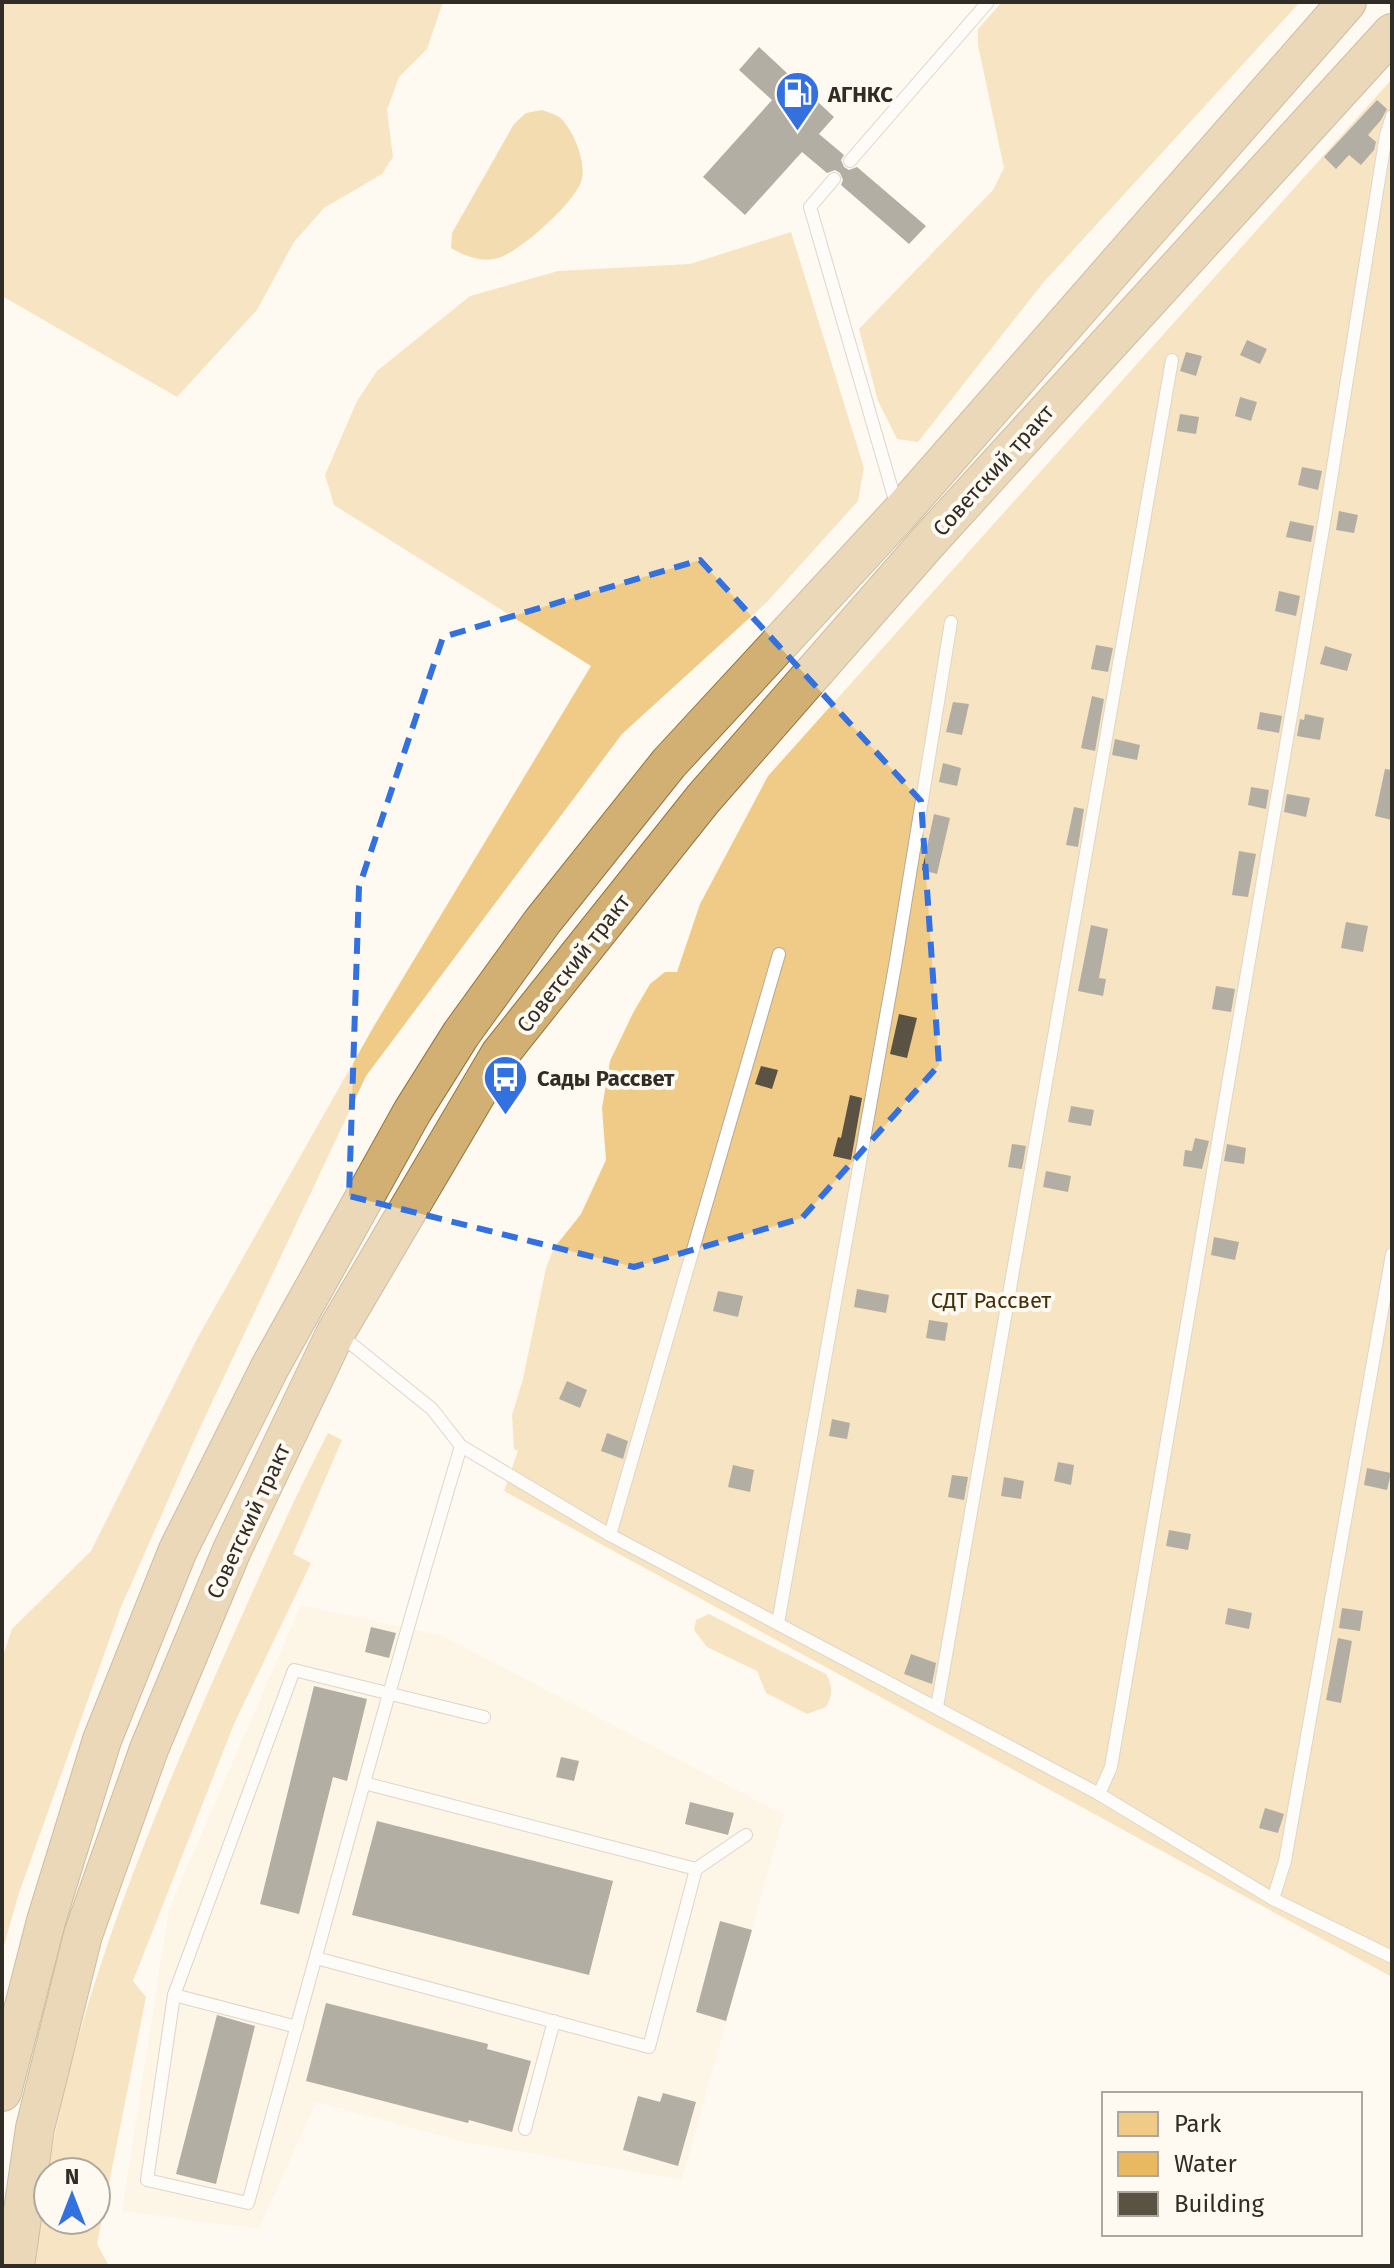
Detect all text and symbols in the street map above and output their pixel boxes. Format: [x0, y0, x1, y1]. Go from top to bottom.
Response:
fuel station icon: АГНКС [773, 70, 821, 133]
place label: АГНКС [827, 81, 893, 108]
street label: Советский тракт [927, 399, 1060, 542]
street label: Советский тракт [511, 889, 636, 1038]
bus stop icon: Сады Рассвет [482, 1054, 530, 1117]
place label: Сады Рассвет [537, 1065, 675, 1092]
park label: СДТ Рассвет [931, 1287, 1051, 1314]
street label: Советский тракт [201, 1439, 296, 1603]
legend [1102, 2092, 1362, 2236]
text: Park [1174, 2110, 1222, 2138]
text: Water [1174, 2150, 1238, 2178]
north arrow [32, 2156, 112, 2236]
text: N [65, 2163, 79, 2190]
text: Building [1174, 2190, 1264, 2218]

